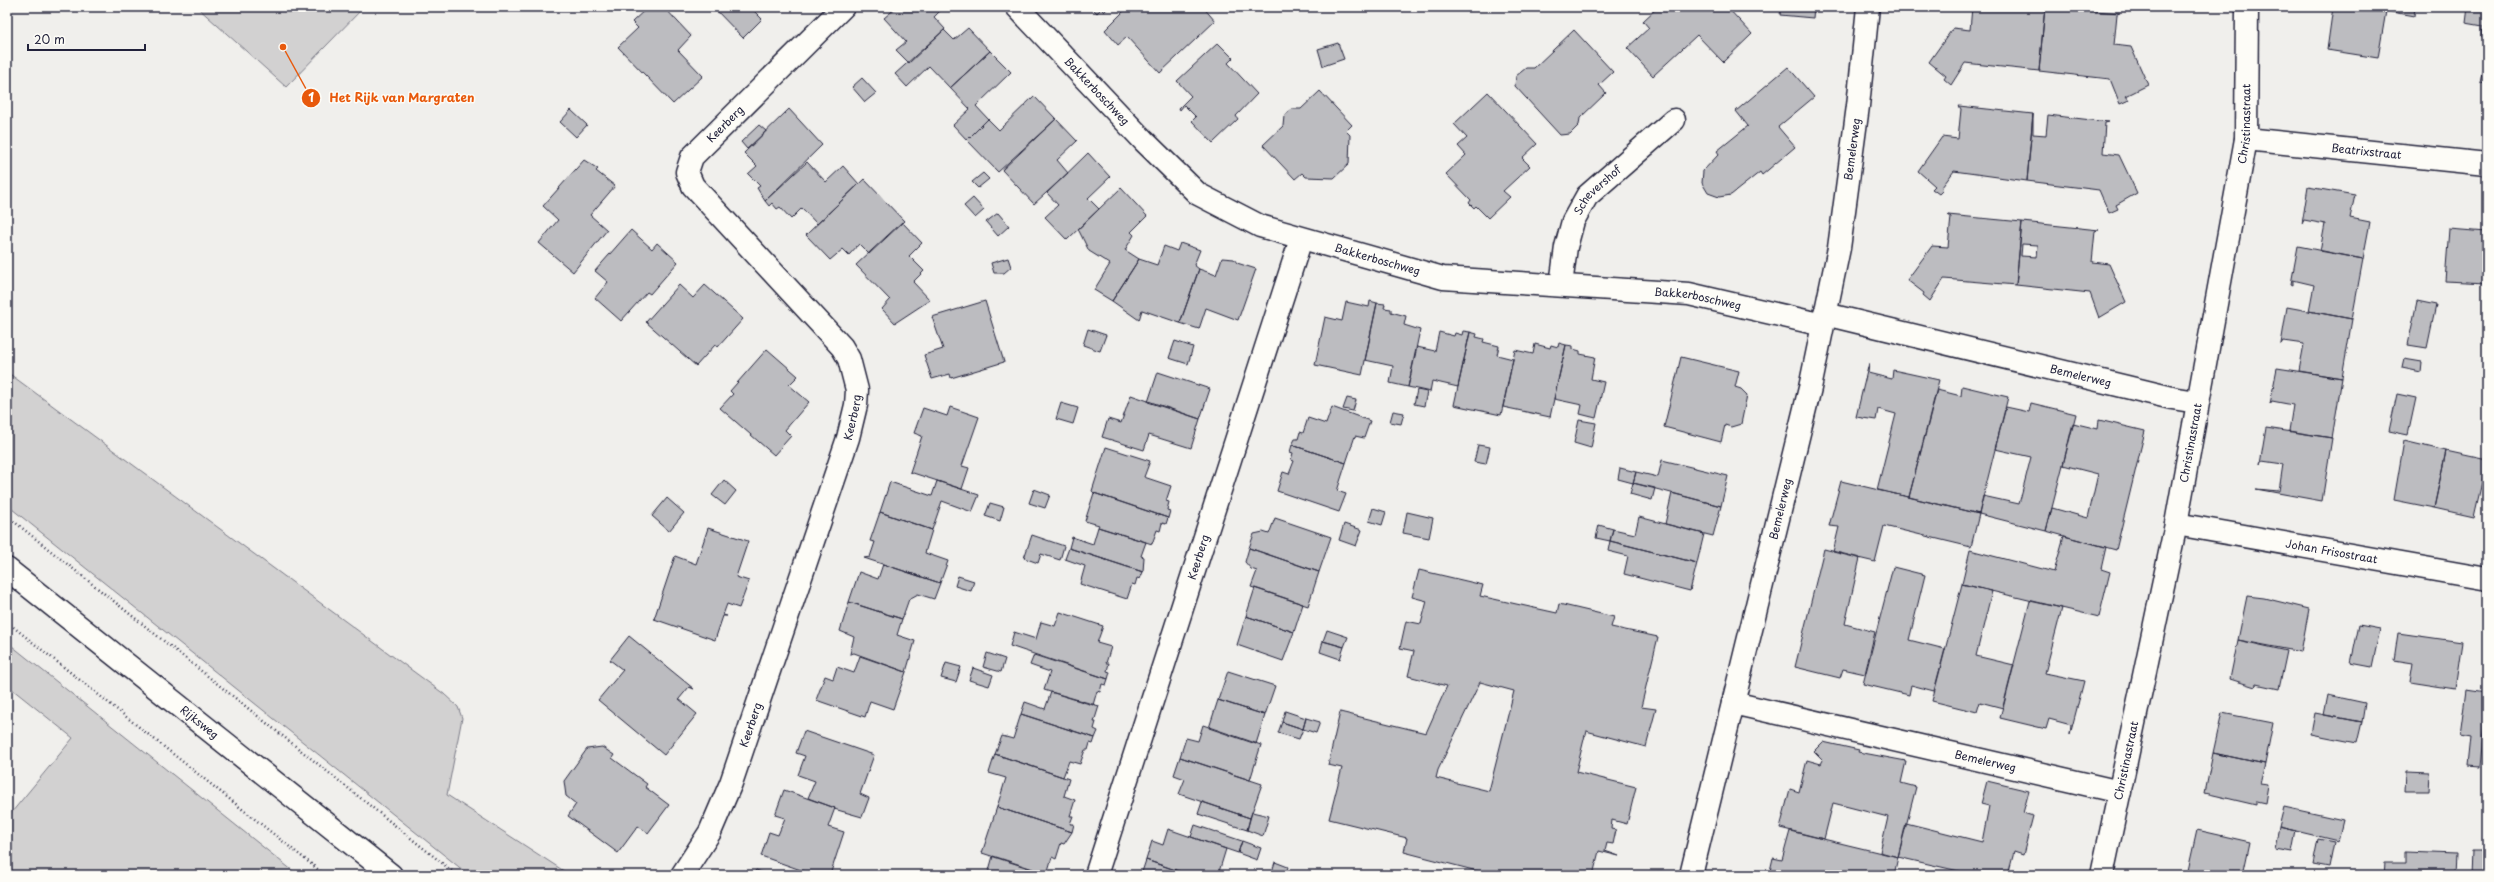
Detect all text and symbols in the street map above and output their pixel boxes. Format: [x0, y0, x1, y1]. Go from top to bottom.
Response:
scale bar [28, 26, 145, 52]
text: 20 m [34, 30, 65, 48]
street label: Bakkerboschweg [1060, 53, 1134, 129]
street label: Christinastraat [2233, 83, 2254, 165]
callout: Het Rijk van Margraten [301, 86, 482, 110]
text: 1 [308, 88, 314, 106]
text: Het Rijk van Margraten [330, 88, 474, 106]
street label: Keerberg [702, 101, 747, 146]
street label: Bemelerweg [1839, 117, 1864, 181]
street label: Beatrixstraat [2330, 139, 2403, 163]
street label: Schevershof [1569, 161, 1625, 218]
street label: Bakkerboschweg [1332, 239, 1422, 279]
street label: Bakkerboschweg [1653, 283, 1743, 314]
street label: Bemelerweg [2048, 360, 2113, 391]
street label: Keerberg [839, 394, 865, 442]
street label: Christinastraat [2175, 401, 2206, 484]
street label: Bemelerweg [1764, 476, 1796, 541]
street label: Keerberg [1183, 532, 1213, 582]
street label: Johan Frisostraat [2284, 535, 2379, 568]
street label: Keerberg [735, 700, 766, 749]
street label: Rijksweg [177, 701, 223, 743]
street label: Christinastraat [2109, 719, 2142, 802]
street label: Bemelerweg [1953, 745, 2018, 776]

